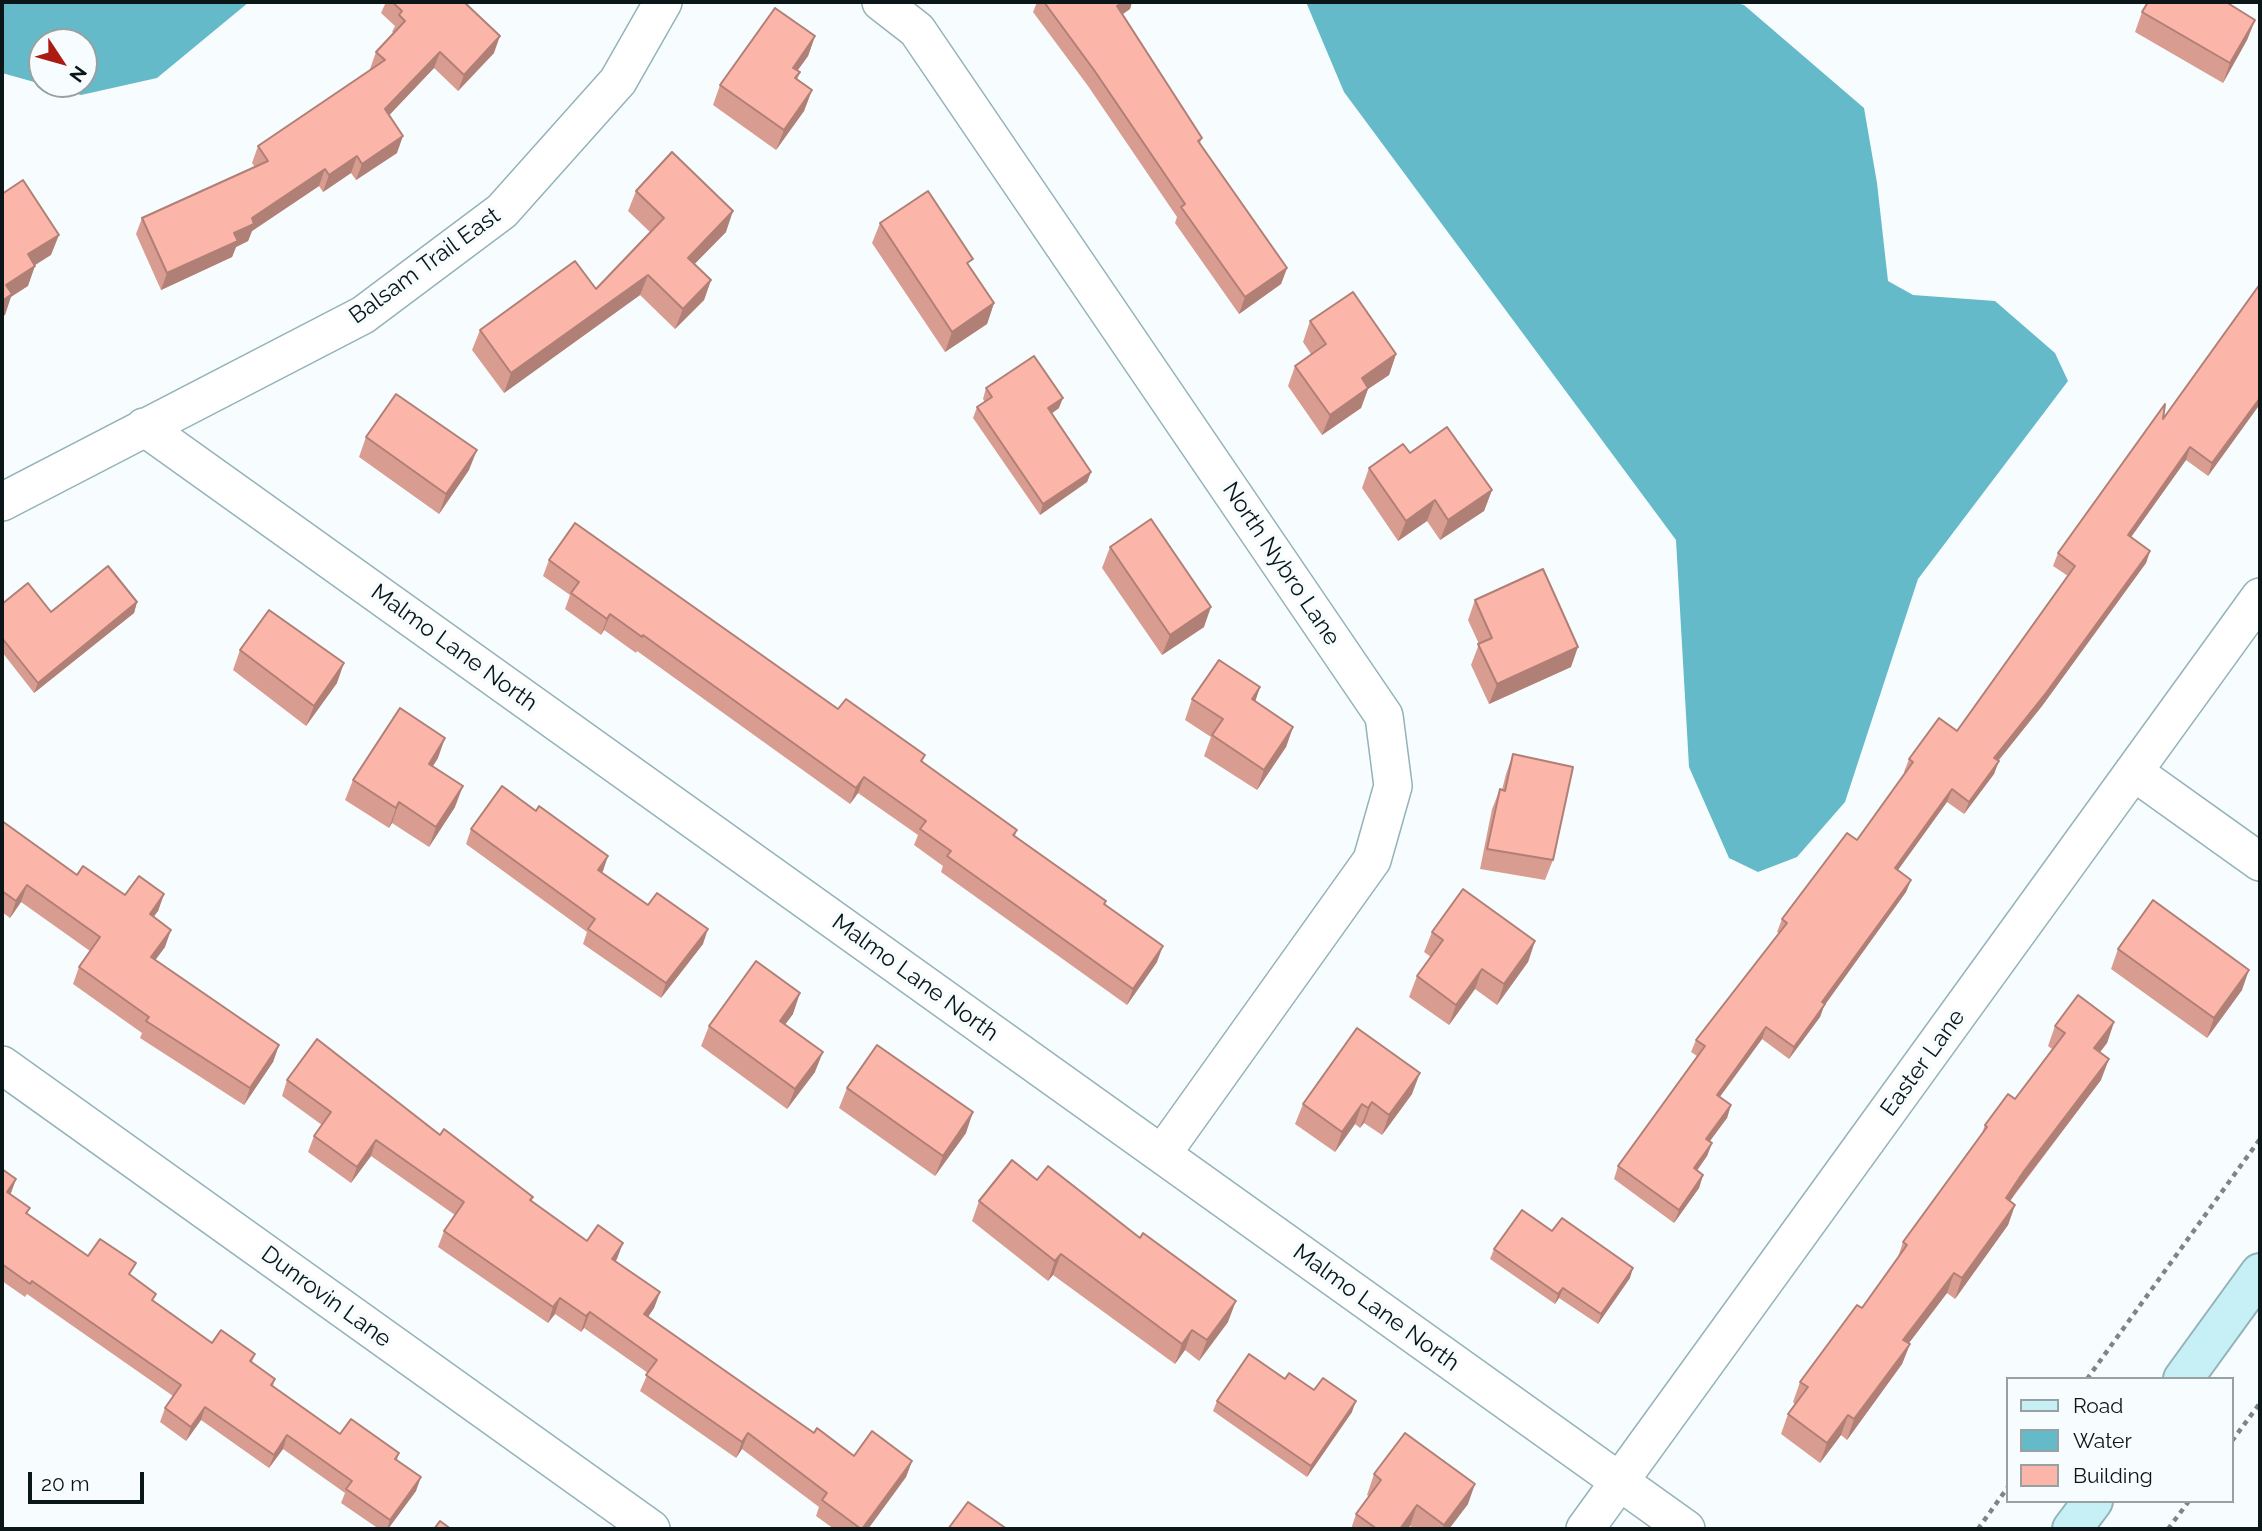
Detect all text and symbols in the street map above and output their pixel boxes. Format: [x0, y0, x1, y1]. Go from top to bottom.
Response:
north arrow [28, 28, 98, 98]
text: N [65, 62, 92, 86]
street label: Balsam Trail East [344, 202, 506, 330]
street label: North Nybro Lane [1216, 477, 1346, 651]
street label: Malmo Lane North [366, 578, 542, 718]
street label: Malmo Lane North [827, 908, 1003, 1048]
street label: Easter Lane [1875, 1004, 1971, 1122]
street label: Malmo Lane North [1288, 1238, 1464, 1378]
street label: Dunrovin Lane [256, 1241, 396, 1353]
legend [2007, 1377, 2234, 1503]
text: Road [2073, 1393, 2123, 1418]
text: Water [2073, 1428, 2132, 1453]
scale bar [32, 1458, 147, 1502]
text: Building [2073, 1463, 2153, 1488]
text: 20 m [41, 1471, 89, 1496]

